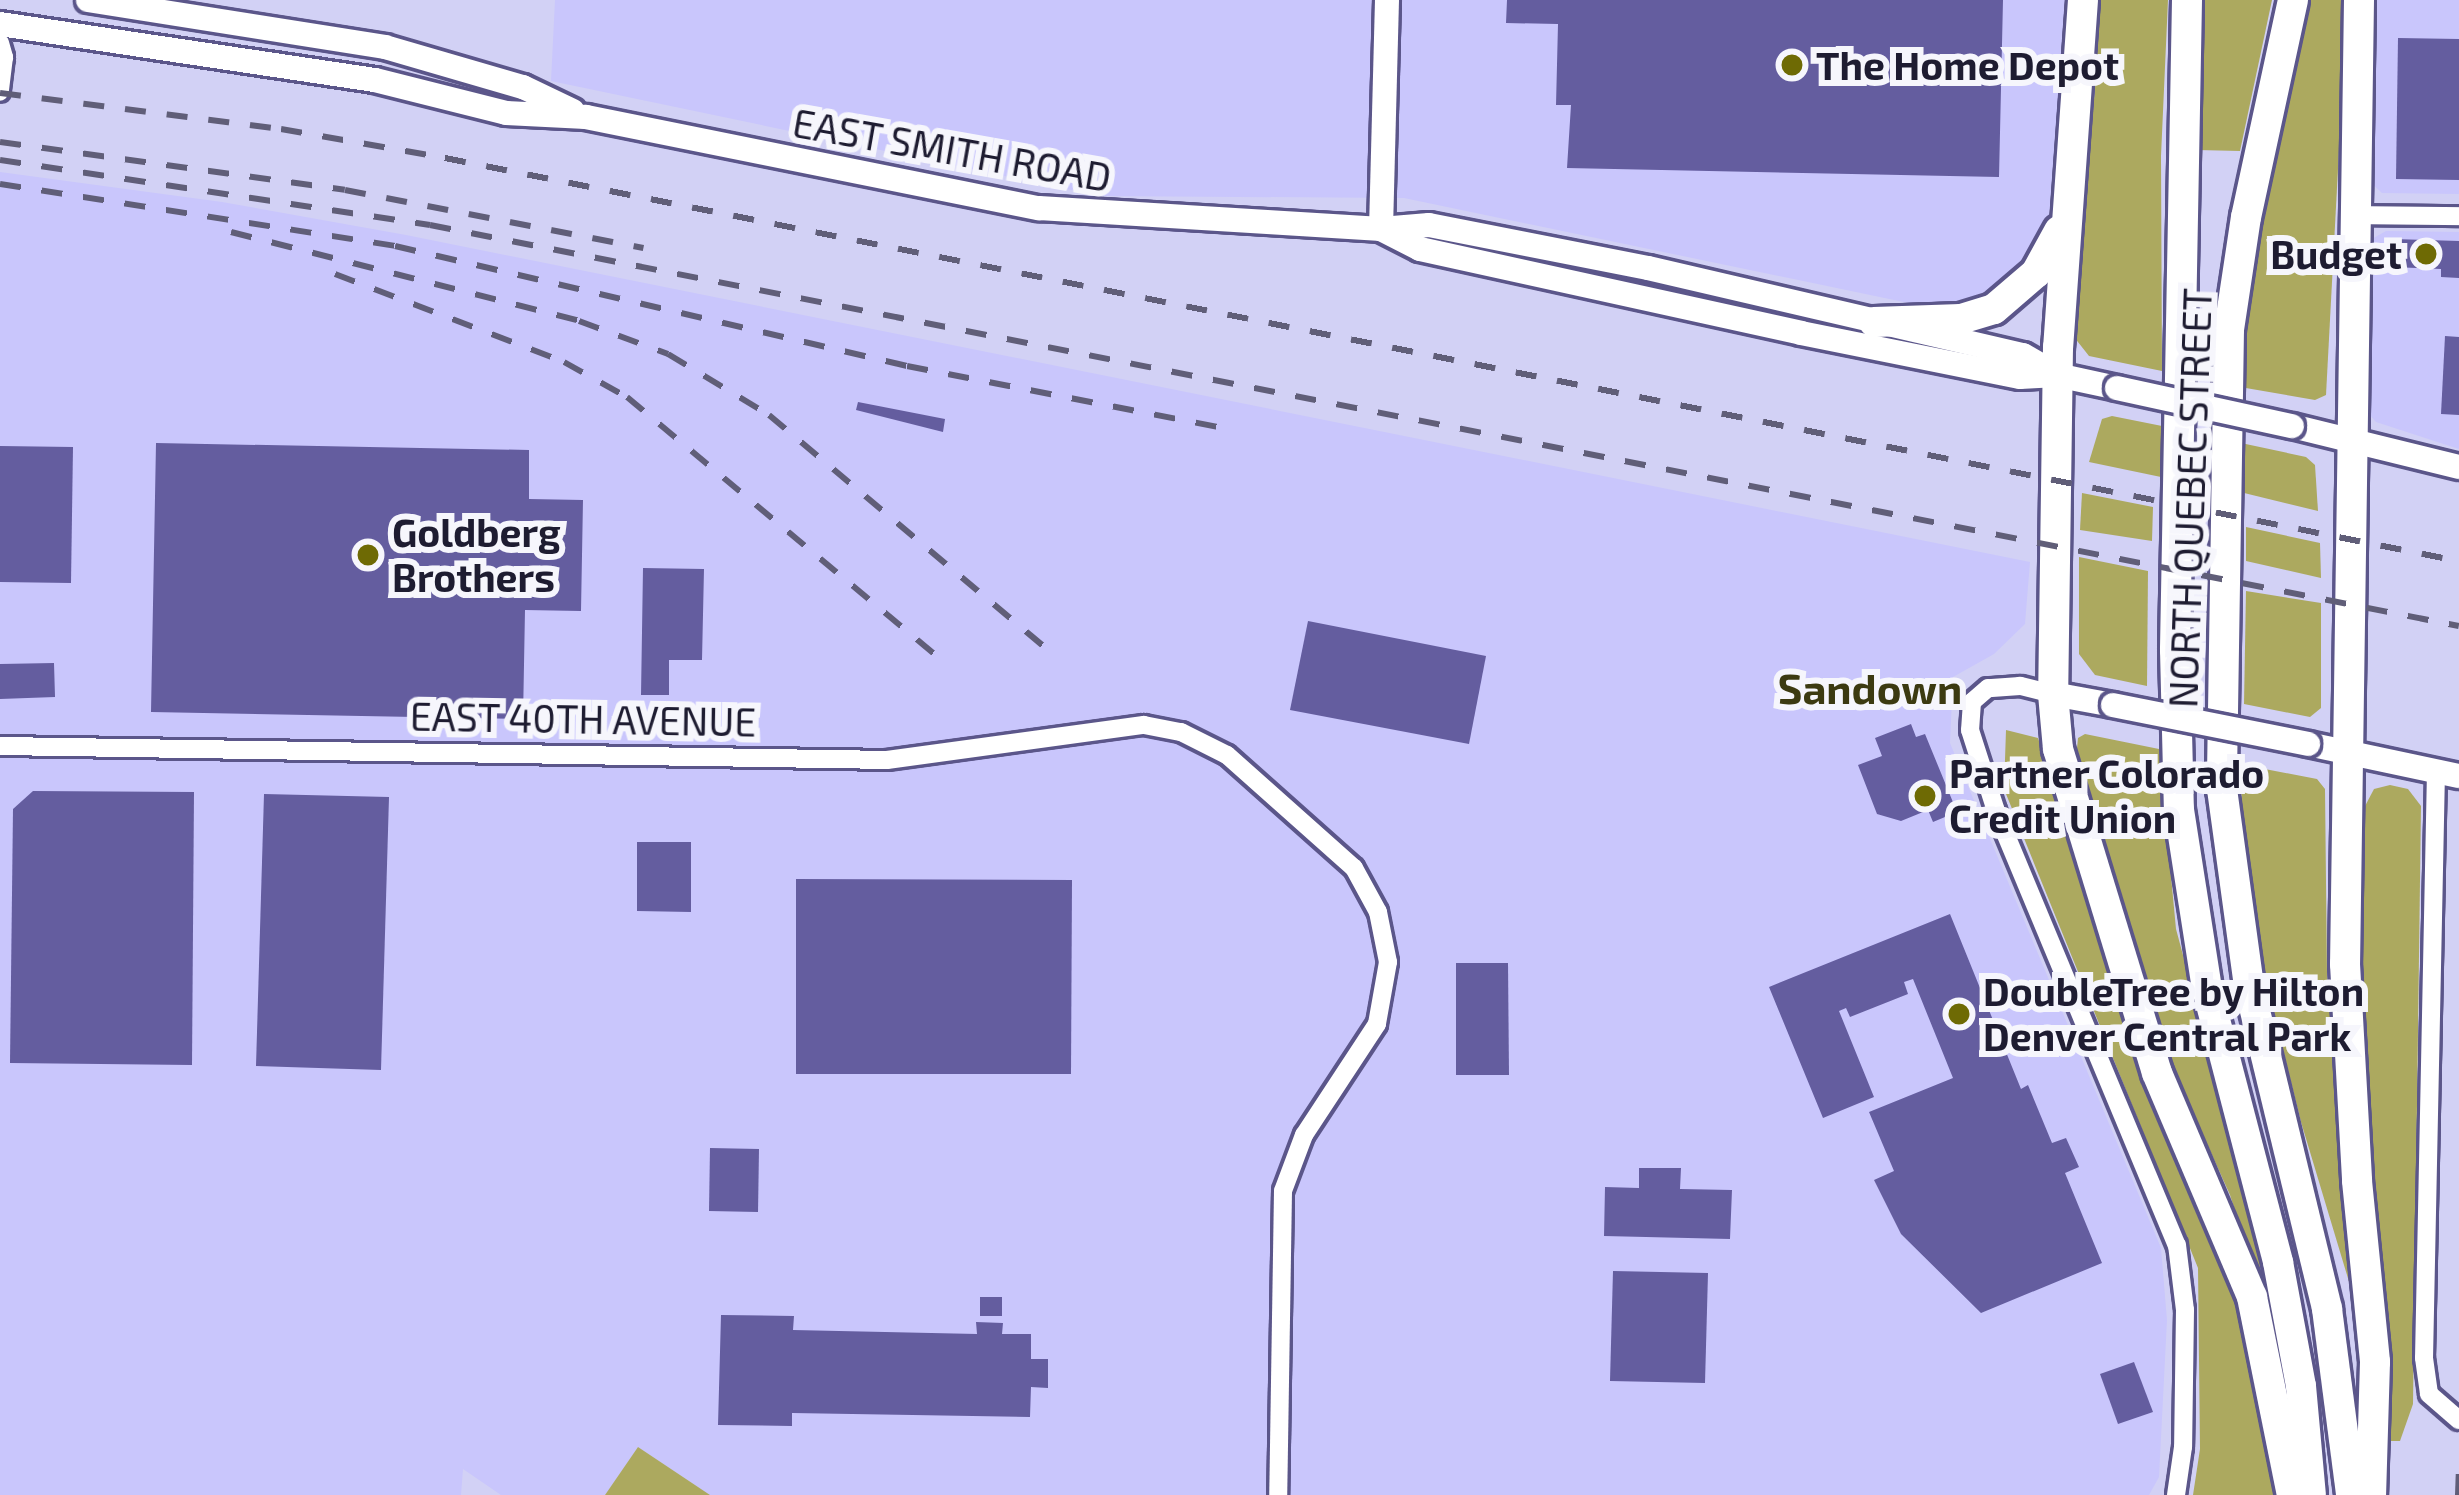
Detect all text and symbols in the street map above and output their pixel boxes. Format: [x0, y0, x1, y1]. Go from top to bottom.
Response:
place label: The Home Depot [1816, 42, 2119, 88]
marker: The Home Depot [1779, 52, 1805, 78]
street label: EAST SMITH ROAD [789, 99, 1115, 201]
place label: Budget [2270, 231, 2402, 277]
marker: Budget [2413, 241, 2439, 267]
street label: NORTH QUEBEC STREET [2159, 287, 2221, 709]
place label: Goldberg Brothers [392, 510, 561, 601]
marker: Goldberg Brothers [355, 542, 381, 568]
district label: Sandown [1778, 662, 1962, 712]
street label: EAST 40TH AVENUE [409, 693, 757, 745]
place label: Partner Colorado Credit Union [1949, 751, 2265, 842]
marker: Partner Colorado Credit Union [1912, 783, 1938, 809]
place label: DoubleTree by Hilton Denver Central Park [1983, 969, 2365, 1060]
marker: DoubleTree by Hilton Denver Central Park [1946, 1001, 1972, 1027]

